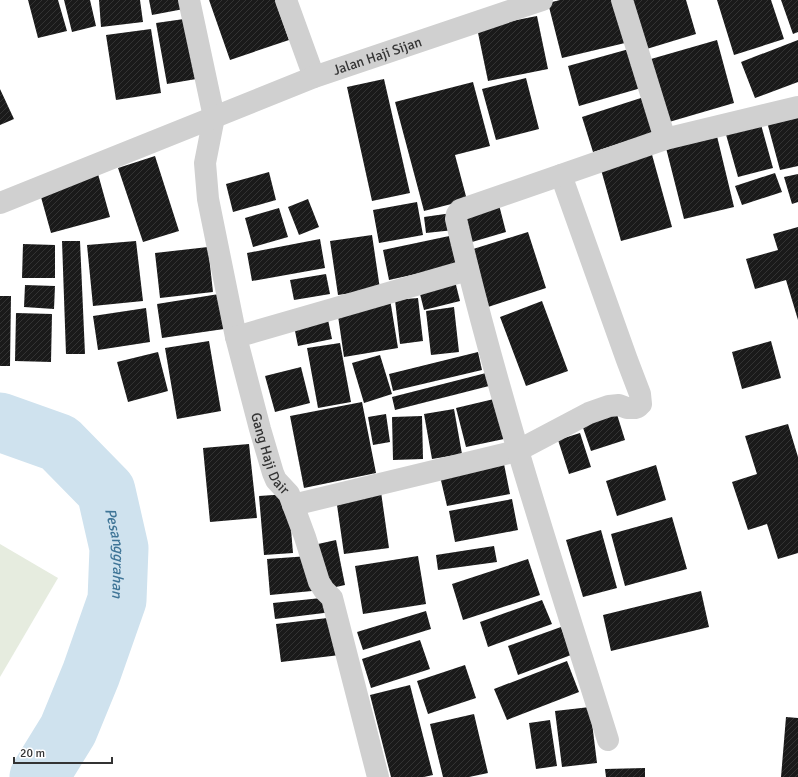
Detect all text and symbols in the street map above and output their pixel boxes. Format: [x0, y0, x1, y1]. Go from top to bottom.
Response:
street label: Jalan Haji Sijan [331, 33, 424, 79]
street label: Gang Haji Dair [247, 411, 294, 499]
water label: Pesanggrahan [101, 506, 128, 599]
scale bar [14, 739, 112, 765]
text: 20 m [20, 746, 45, 761]

